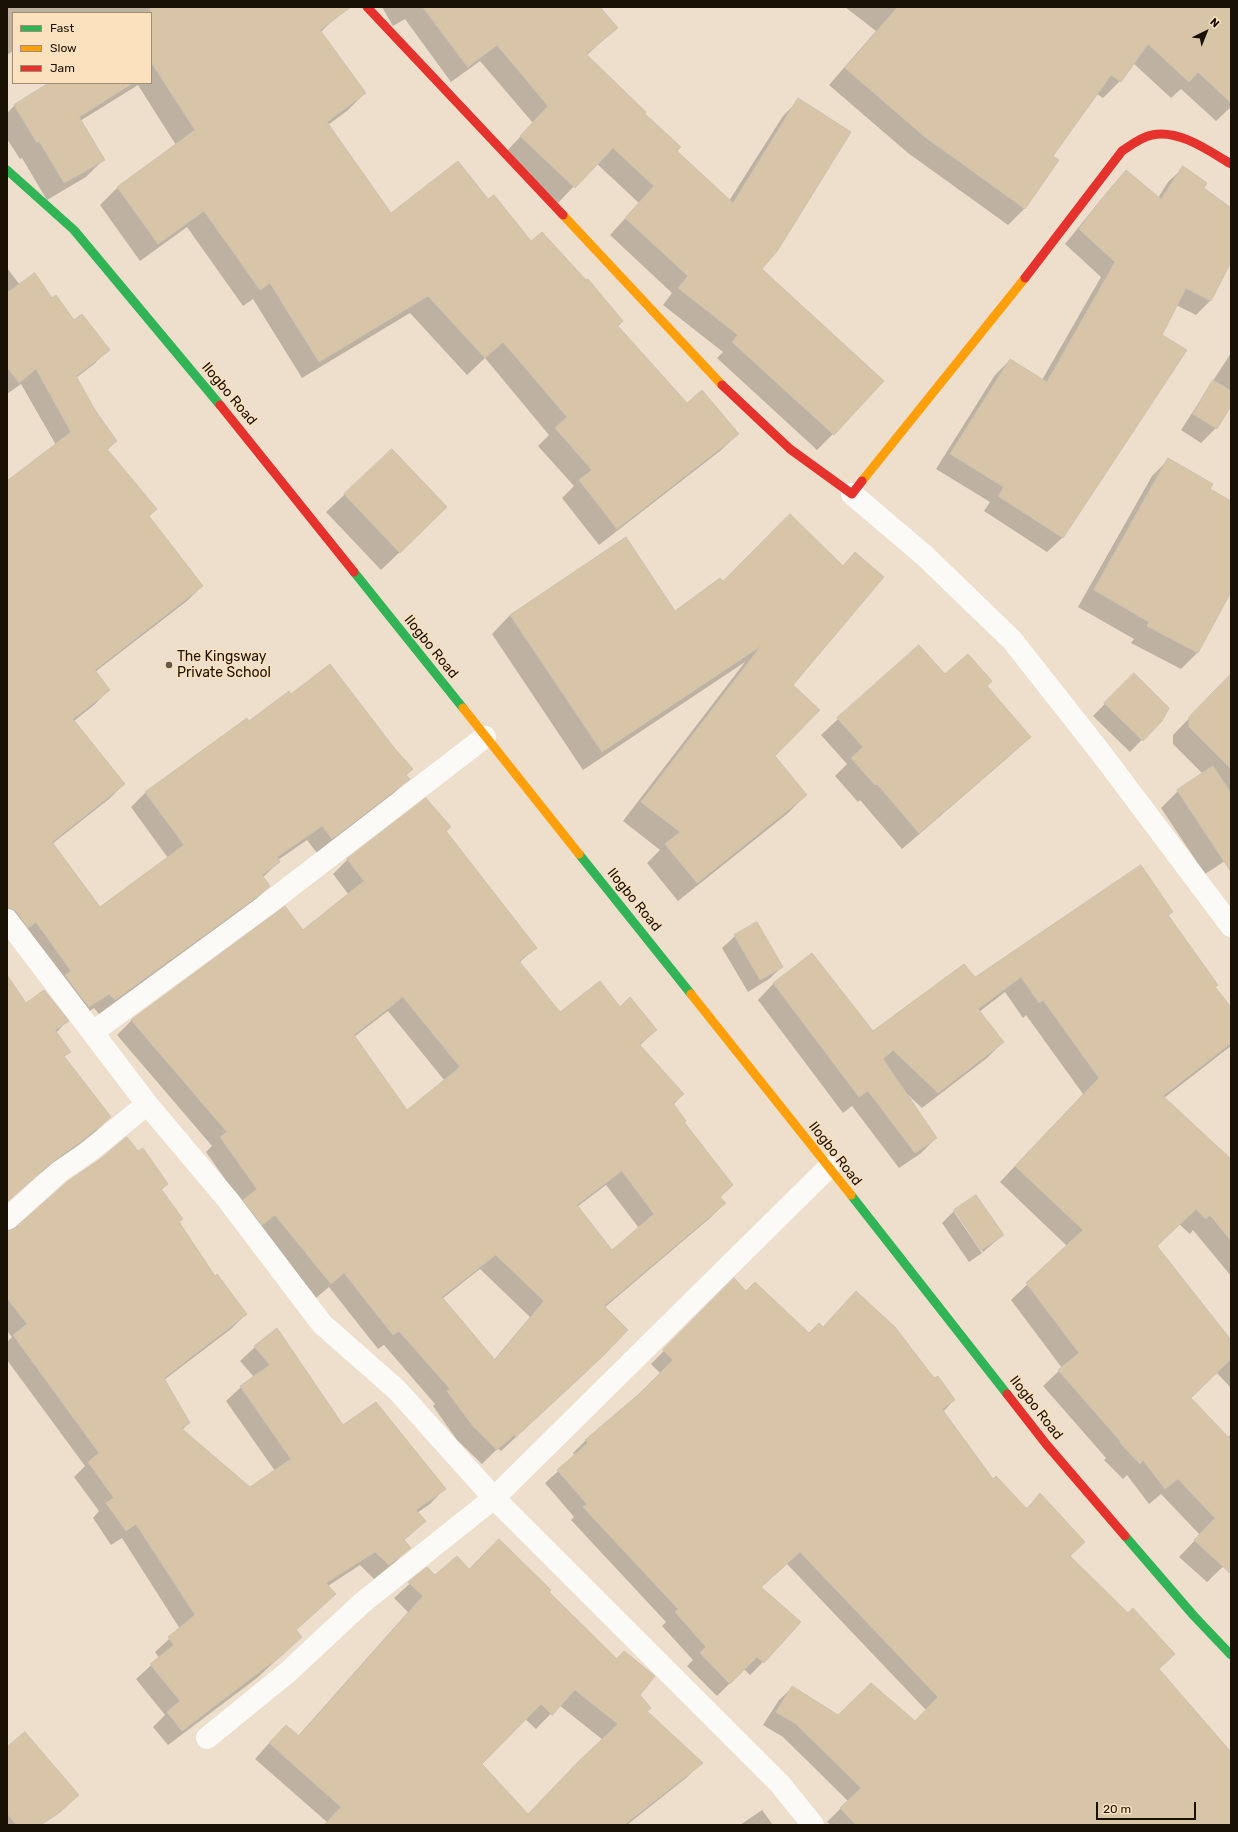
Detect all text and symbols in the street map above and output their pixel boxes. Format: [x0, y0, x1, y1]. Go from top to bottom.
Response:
legend [12, 12, 152, 84]
north arrow [1186, 12, 1226, 52]
text: N [1207, 15, 1222, 30]
text: Fast [50, 21, 74, 35]
text: Slow [50, 41, 77, 55]
text: Jam [50, 61, 75, 75]
street label: Ilogbo Road [198, 359, 260, 429]
street label: Ilogbo Road [400, 612, 462, 682]
place label: The Kingsway Private School [177, 649, 271, 682]
marker: The Kingsway Private School [164, 660, 174, 670]
street label: Ilogbo Road [603, 865, 665, 935]
street label: Ilogbo Road [805, 1119, 865, 1189]
street label: Ilogbo Road [1006, 1373, 1066, 1443]
scale bar [1098, 1794, 1198, 1820]
text: 20 m [1103, 1802, 1131, 1816]

